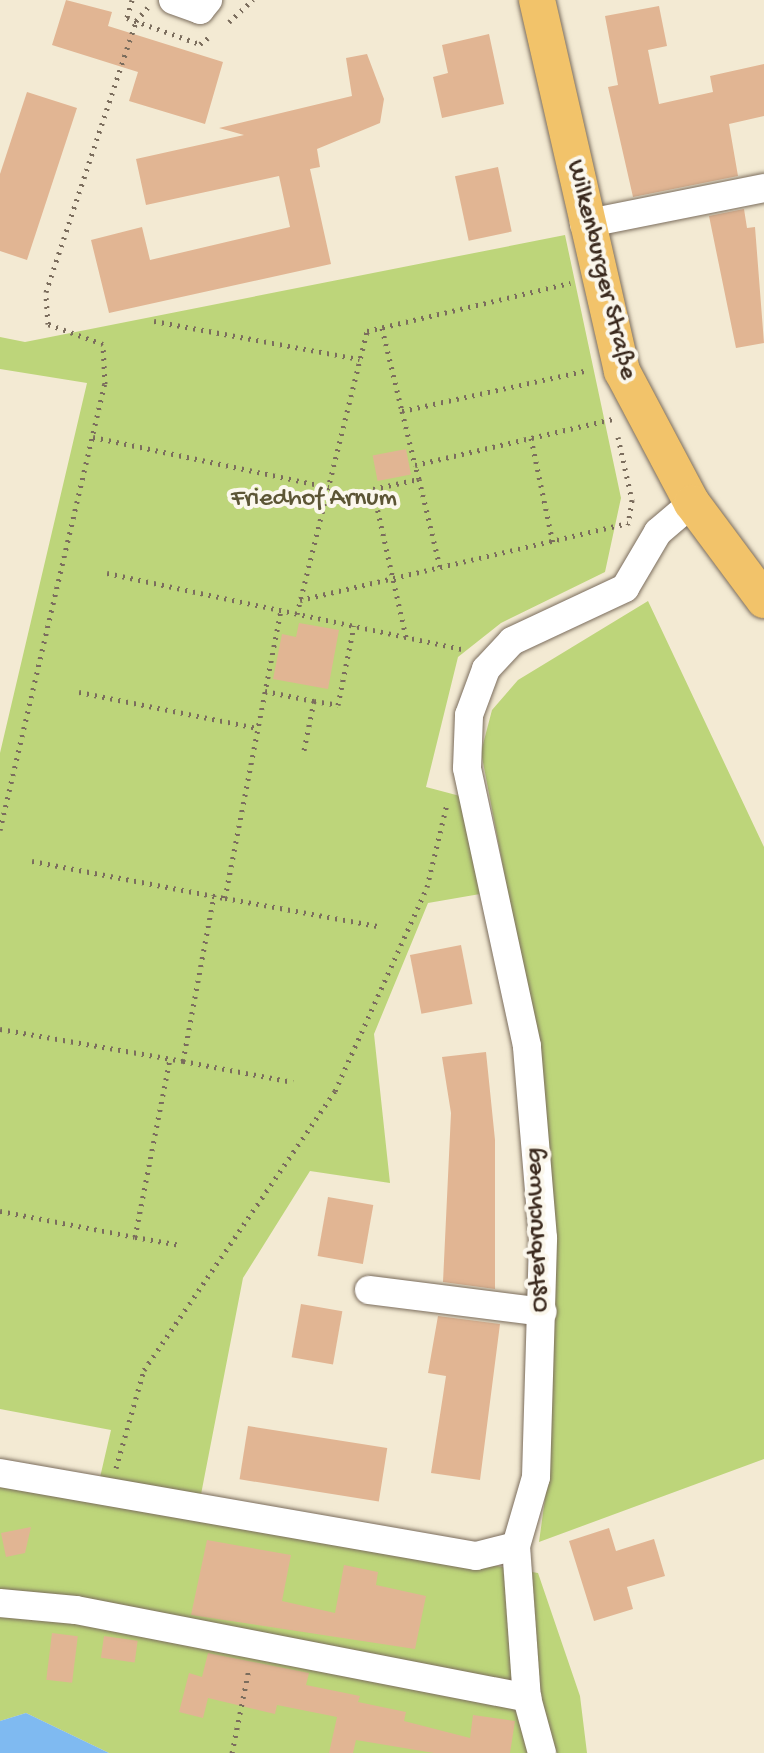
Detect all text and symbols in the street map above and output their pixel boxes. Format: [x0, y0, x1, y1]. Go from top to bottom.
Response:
street label: Wilkenburger Straße [558, 157, 642, 383]
park label: Friedhof Arnum [231, 484, 397, 516]
street label: Osterbruchweg [520, 1147, 556, 1313]

